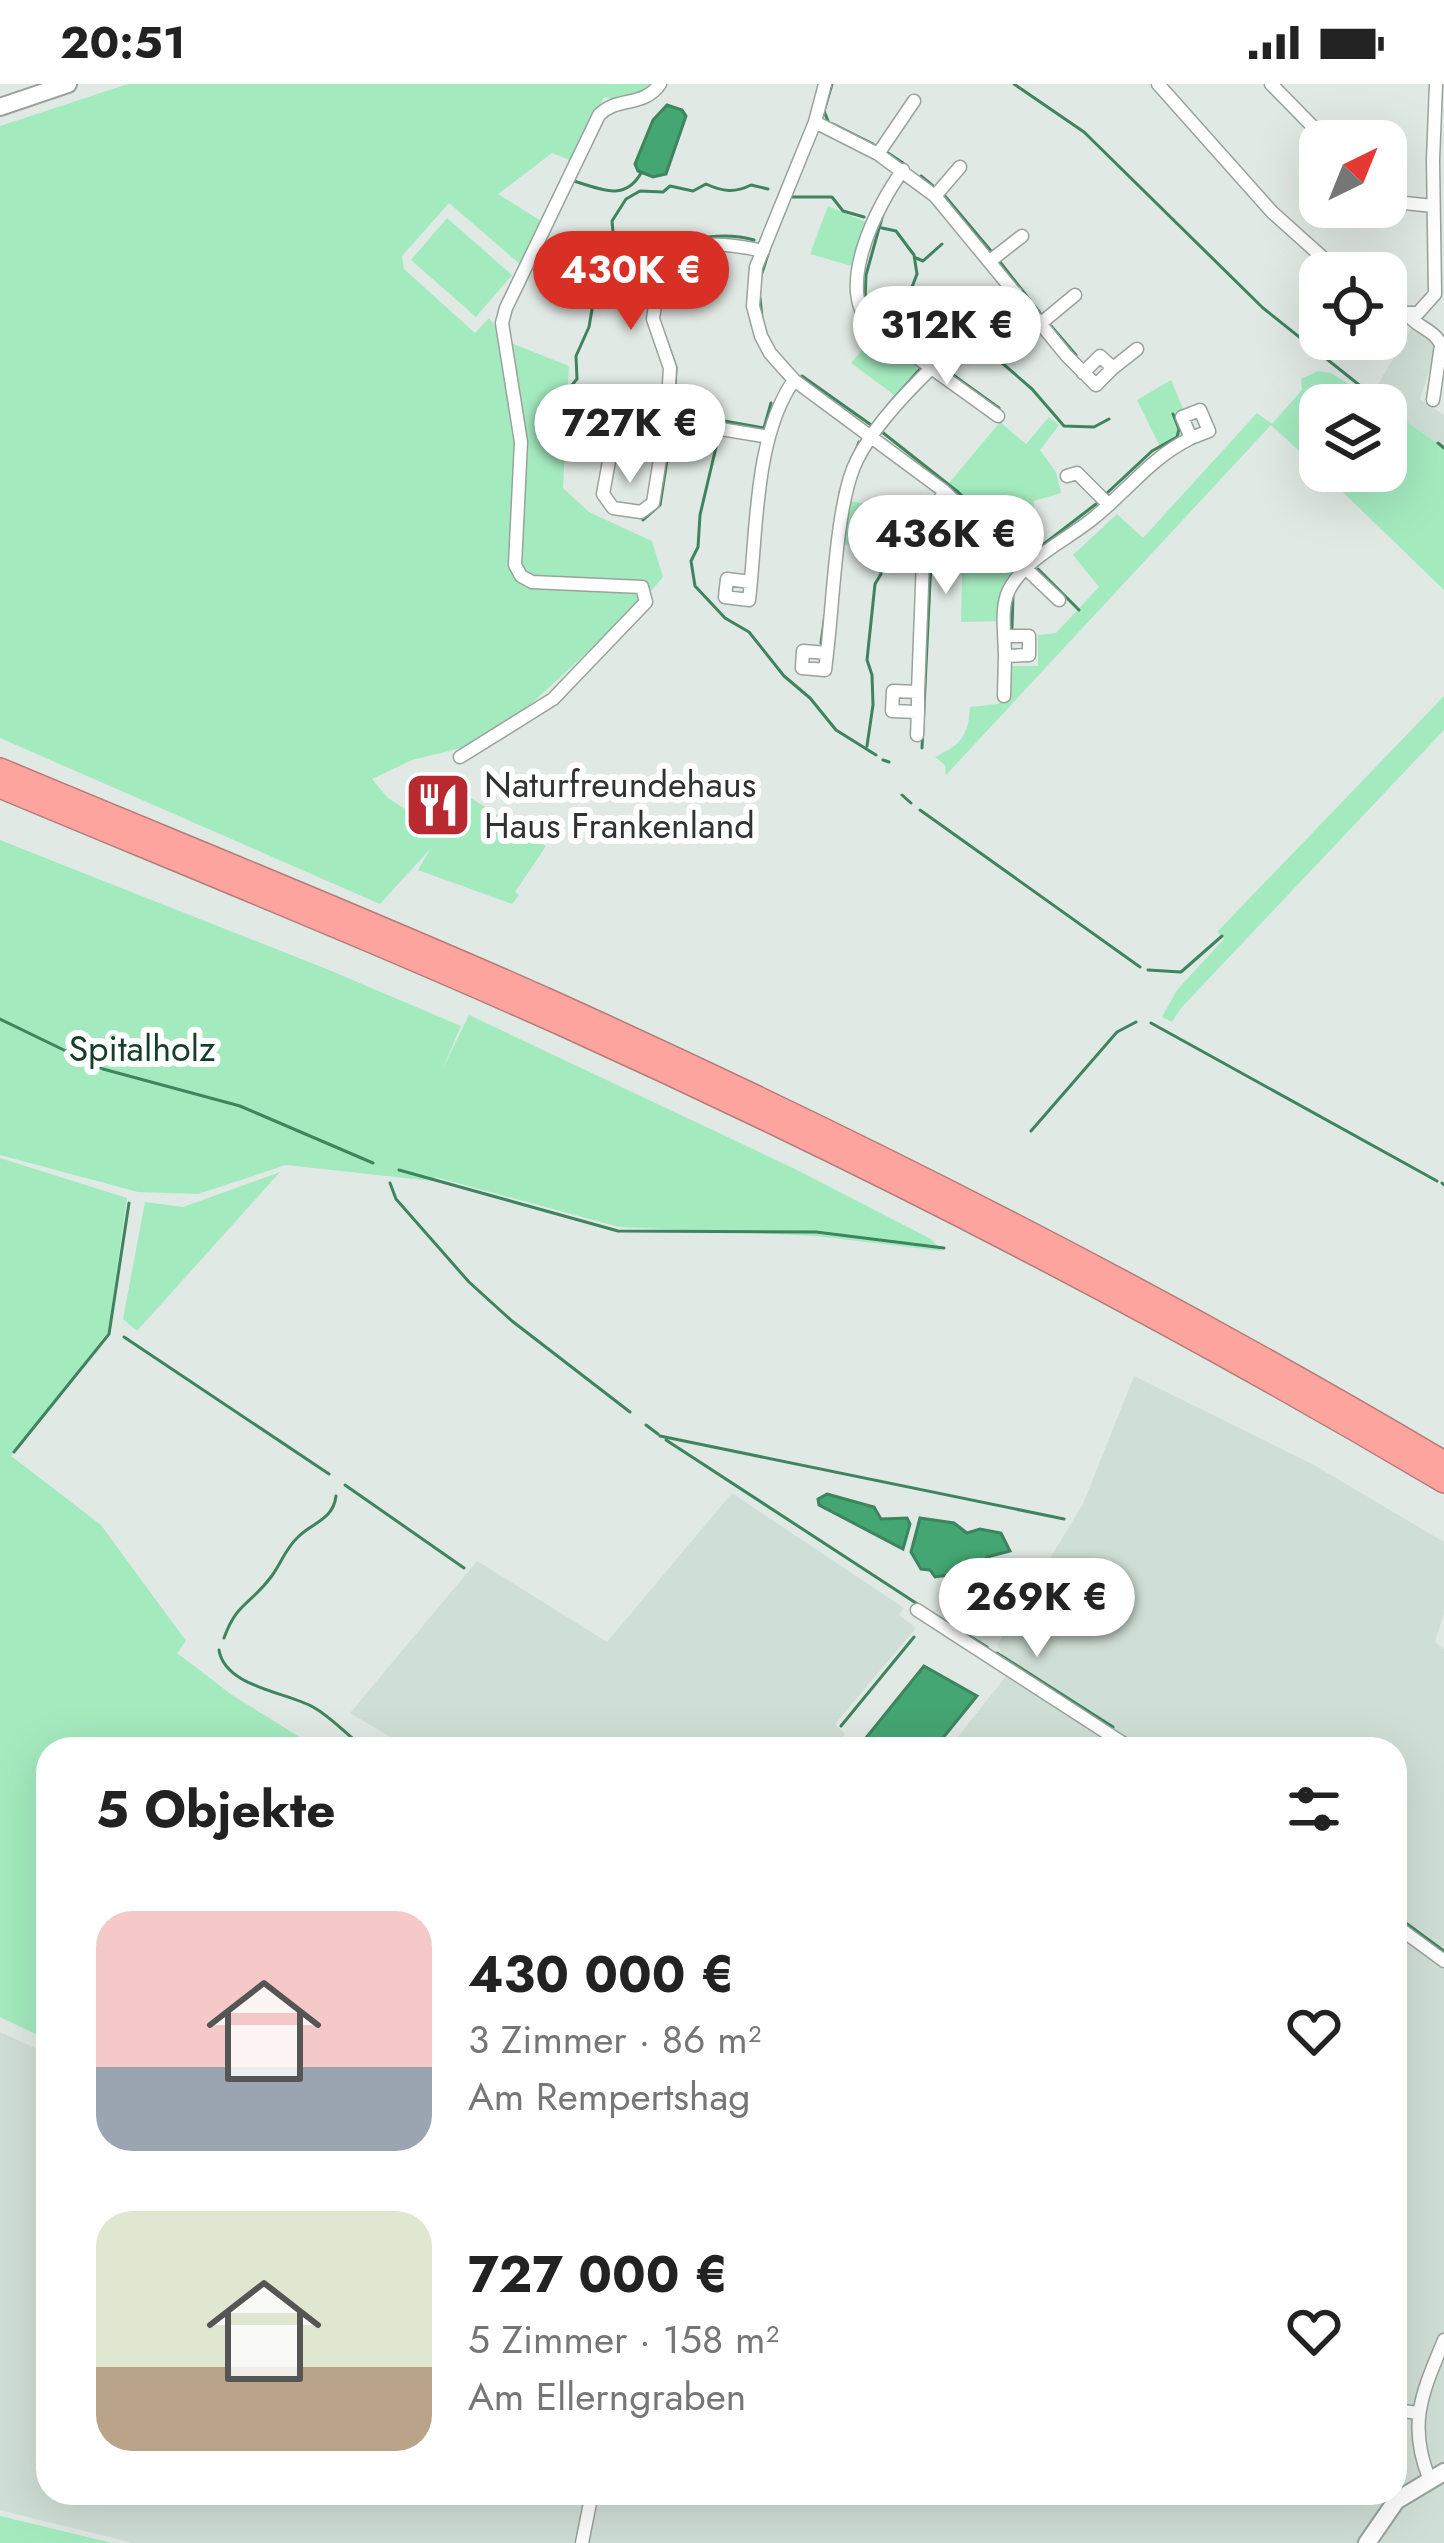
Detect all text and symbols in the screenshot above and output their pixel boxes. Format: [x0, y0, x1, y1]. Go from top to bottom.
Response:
text: 20:51 [60, 10, 186, 75]
north arrow [1299, 120, 1407, 228]
map controls [1299, 120, 1407, 492]
pin: 430K € [533, 231, 729, 333]
text: 430K € [560, 241, 702, 298]
button: locate [1299, 252, 1407, 360]
pin: 312K € [849, 286, 1045, 388]
text: 312K € [880, 296, 1014, 353]
pin: 727K € [532, 384, 728, 486]
button: layers [1299, 384, 1407, 492]
text: 727K € [561, 394, 699, 451]
pin: 436K € [848, 495, 1044, 597]
text: 436K € [875, 505, 1017, 562]
place label: Naturfreundehaus Haus Frankenland [484, 758, 756, 851]
restaurant icon: Naturfreundehaus Haus Frankenland [403, 770, 473, 840]
park label: Spitalholz [68, 1022, 216, 1074]
pin: 269K € [939, 1558, 1135, 1660]
text: 269K € [966, 1568, 1108, 1625]
text: 5 Objekte [96, 1772, 336, 1846]
icon: filters [1281, 1776, 1347, 1842]
text: 430 000 € [468, 1937, 734, 2011]
icon: home [192, 1959, 336, 2103]
icon: heart [1281, 1998, 1347, 2064]
text: 3 Zimmer · 86 m² [468, 2011, 761, 2068]
text: Am Rempertshag [468, 2068, 750, 2125]
text: 727 000 € [468, 2237, 728, 2311]
icon: home [192, 2259, 336, 2403]
icon: heart [1281, 2298, 1347, 2364]
text: 5 Zimmer · 158 m² [468, 2311, 779, 2368]
text: Am Ellerngraben [468, 2368, 746, 2425]

